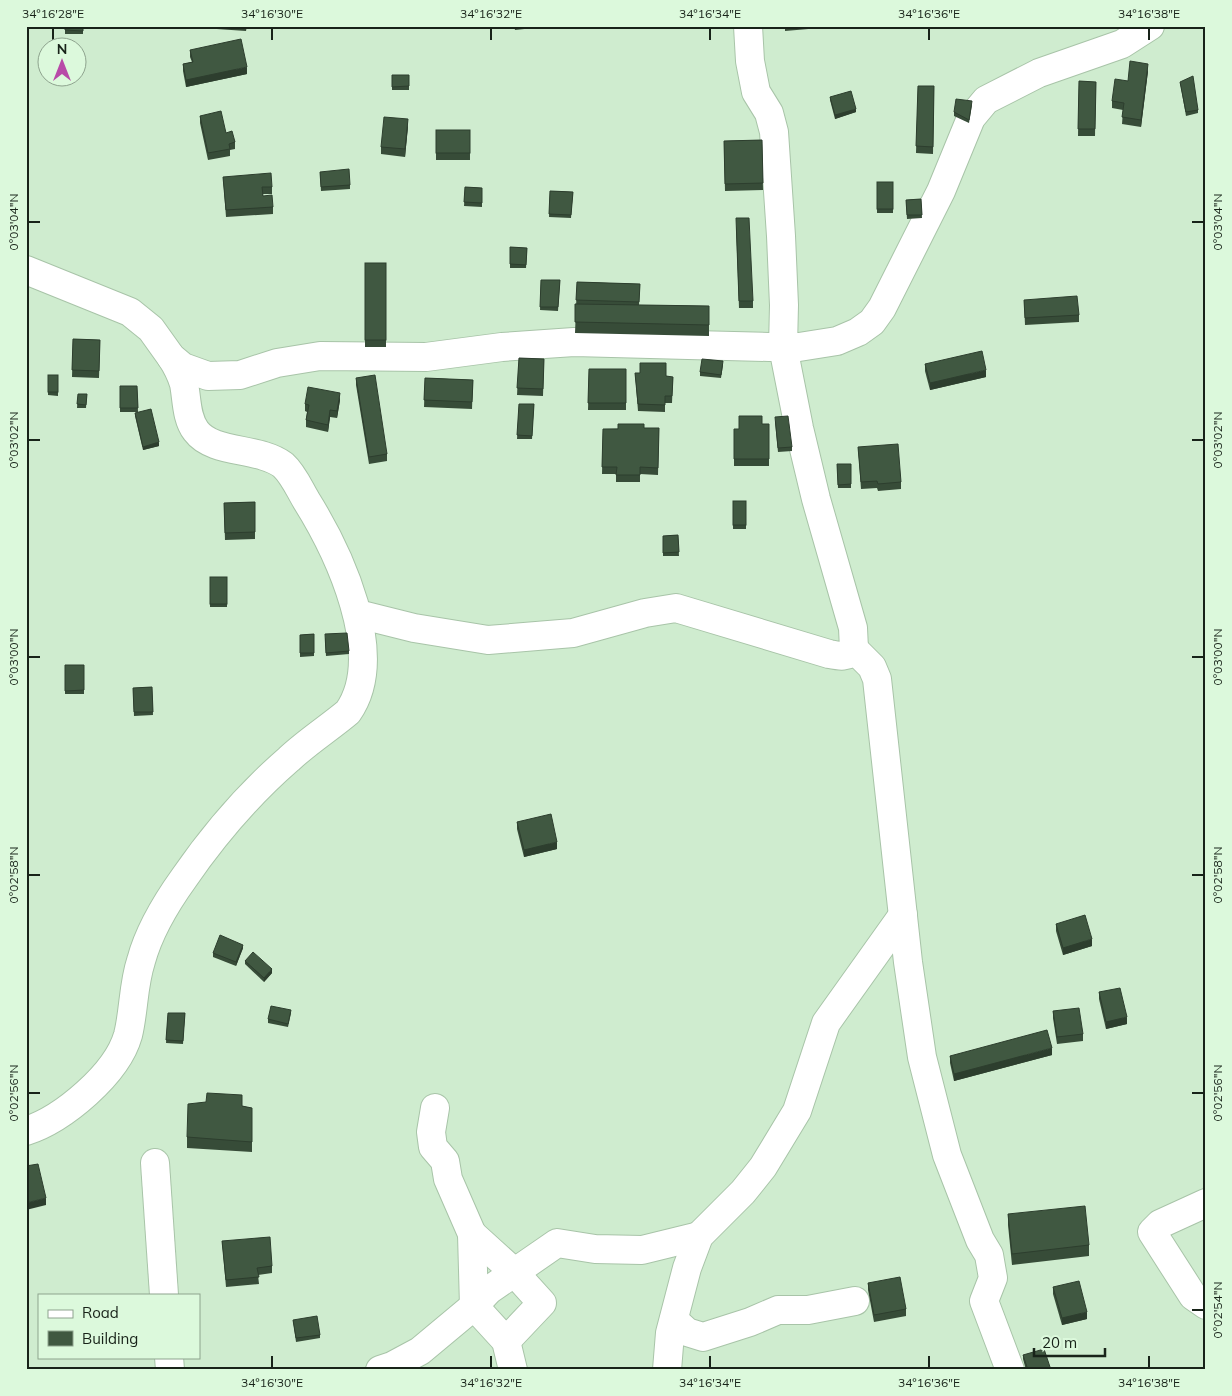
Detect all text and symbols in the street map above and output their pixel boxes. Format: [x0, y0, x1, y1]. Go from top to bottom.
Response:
text: 34°16'28"E [22, 6, 84, 21]
text: 34°16'30"E [241, 6, 303, 21]
text: 34°16'32"E [460, 6, 522, 21]
text: 34°16'34"E [679, 6, 741, 21]
text: 34°16'36"E [898, 6, 960, 21]
text: 34°16'38"E [1118, 6, 1180, 21]
north arrow [38, 38, 88, 88]
text: N [57, 40, 67, 58]
text: 0°03'04"N [6, 194, 21, 250]
text: 0°03'04"N [1210, 194, 1225, 250]
text: 0°03'02"N [6, 412, 21, 468]
text: 0°03'02"N [1210, 412, 1225, 468]
text: 0°03'00"N [6, 629, 21, 685]
text: 0°03'00"N [1210, 629, 1225, 685]
text: 0°02'58"N [6, 847, 21, 903]
text: 0°02'58"N [1210, 847, 1225, 903]
text: 0°02'56"N [6, 1065, 21, 1121]
text: 0°02'56"N [1210, 1065, 1225, 1121]
text: 0°02'54"N [1210, 1282, 1225, 1338]
legend [38, 1294, 200, 1358]
text: Road [82, 1303, 119, 1322]
scale bar [1034, 1326, 1106, 1358]
text: Building [82, 1329, 138, 1348]
text: 20 m [1042, 1333, 1077, 1352]
text: 34°16'30"E [241, 1375, 303, 1390]
text: 34°16'32"E [460, 1375, 522, 1390]
text: 34°16'34"E [679, 1375, 741, 1390]
text: 34°16'36"E [898, 1375, 960, 1390]
text: 34°16'38"E [1118, 1375, 1180, 1390]

